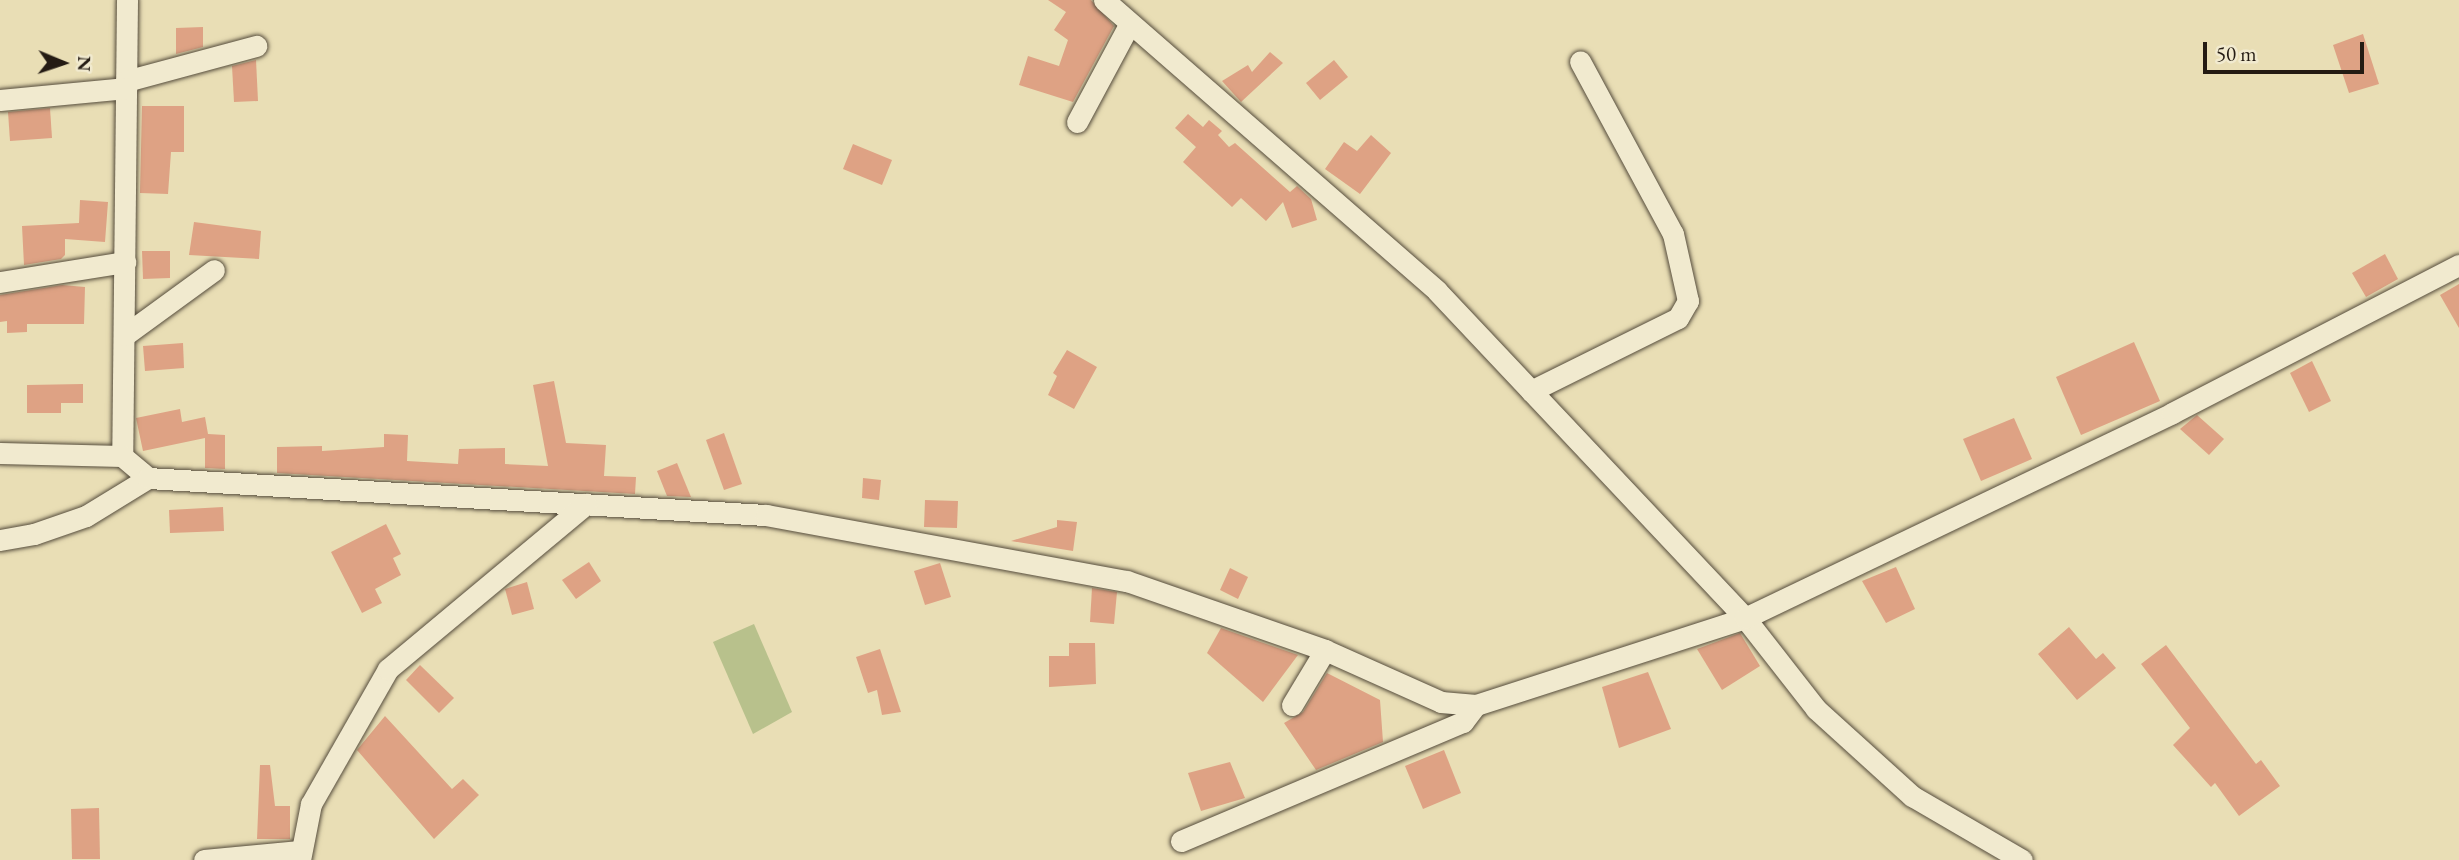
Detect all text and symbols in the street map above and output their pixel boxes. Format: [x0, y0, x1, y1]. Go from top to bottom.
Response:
north arrow [28, 28, 98, 98]
scale bar [2207, 28, 2368, 72]
text: 50 m [2216, 40, 2257, 67]
text: N [72, 56, 97, 72]

